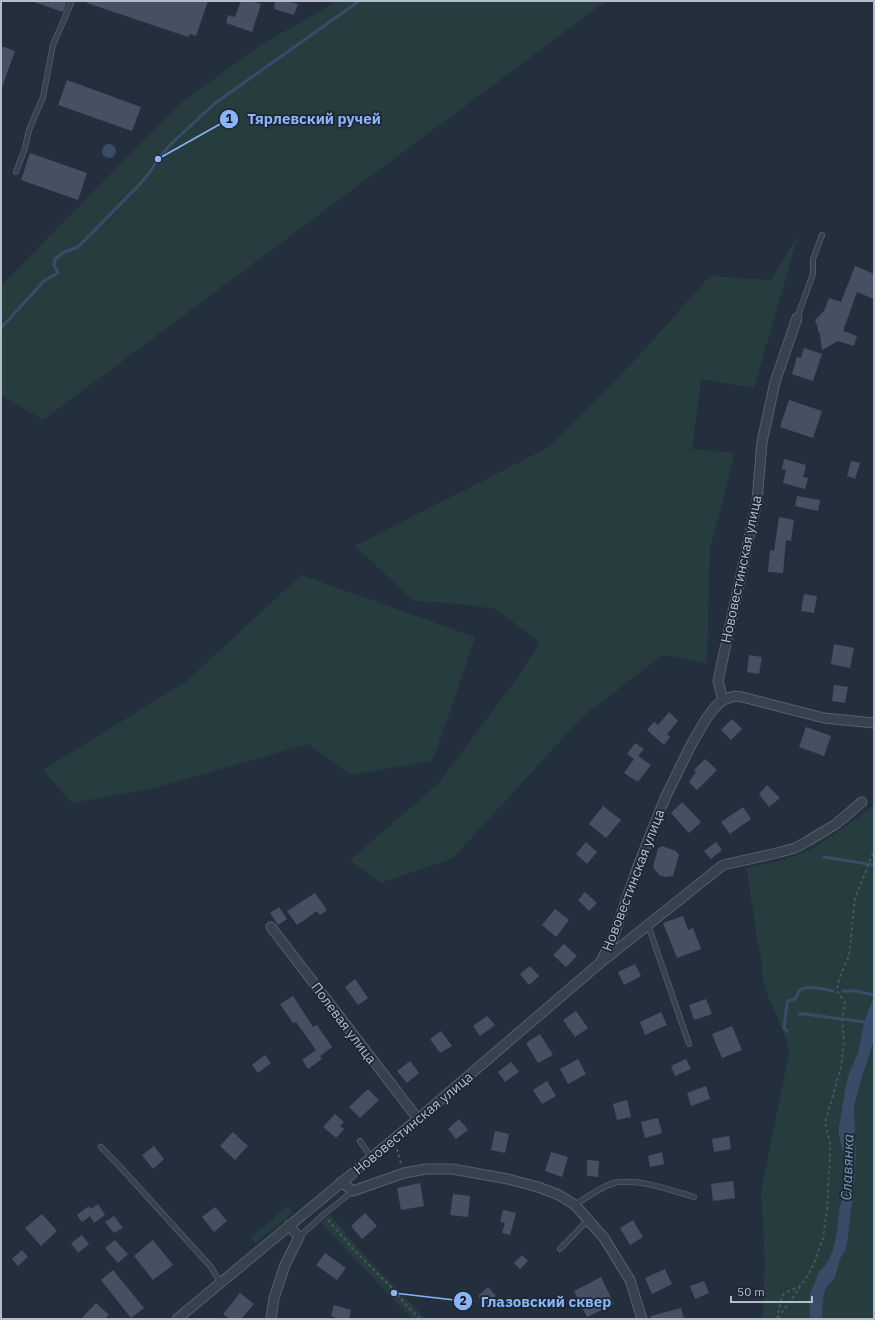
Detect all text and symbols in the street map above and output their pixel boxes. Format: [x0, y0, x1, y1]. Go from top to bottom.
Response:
callout: Тярлевский ручей [219, 106, 389, 133]
text: Тярлевский ручей [247, 109, 381, 128]
text: 1 [225, 111, 233, 126]
street label: Нововестинская улица [717, 493, 766, 645]
street label: Нововестинская улица [598, 806, 669, 954]
street label: Полевая улица [307, 979, 381, 1068]
street label: Нововестинская улица [349, 1067, 477, 1178]
water label: Славянка [836, 1133, 858, 1201]
scale bar [731, 1278, 812, 1304]
text: 50 m [737, 1284, 765, 1299]
callout: Глазовский сквер [453, 1288, 620, 1315]
text: Глазовский сквер [481, 1292, 611, 1311]
text: 2 [459, 1293, 467, 1308]

